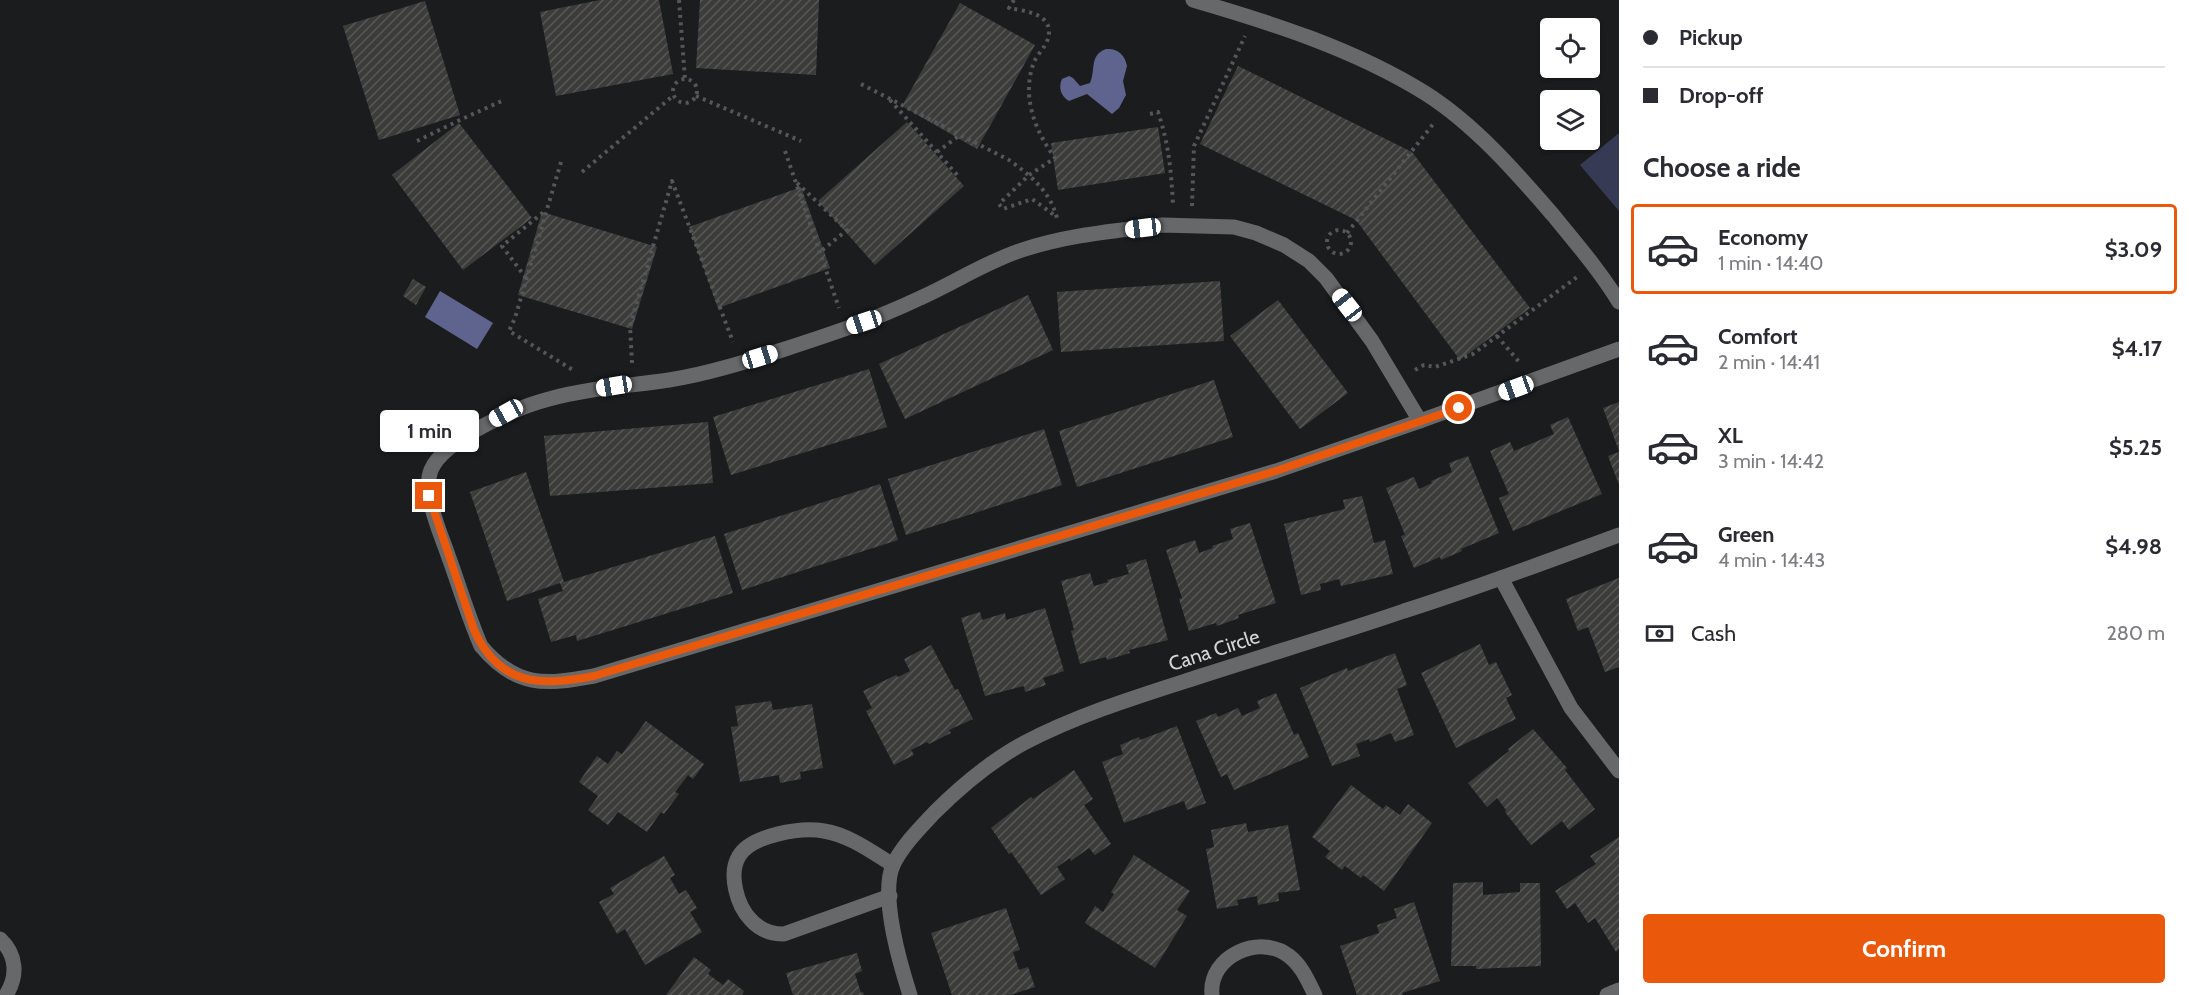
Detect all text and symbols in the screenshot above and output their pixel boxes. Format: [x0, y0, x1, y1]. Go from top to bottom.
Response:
map controls [1540, 18, 1600, 150]
button: locate [1540, 18, 1600, 78]
text: Pickup [1679, 24, 1743, 51]
text: Drop-off [1679, 82, 1763, 109]
button: layers [1540, 90, 1600, 150]
text: Choose a ride [1643, 151, 1801, 184]
car [1124, 217, 1162, 239]
icon: car [1646, 222, 1700, 276]
text: Economy [1718, 224, 1808, 251]
text: $3.09 [2105, 236, 2162, 263]
text: 1 min · 14:40 [1718, 251, 1824, 275]
car [1329, 285, 1365, 325]
car [844, 308, 884, 336]
icon: car [1646, 321, 1700, 375]
text: Comfort [1718, 323, 1797, 350]
text: $4.17 [2112, 335, 2162, 362]
car [740, 343, 780, 371]
text: 2 min · 14:41 [1718, 350, 1820, 374]
car [1496, 373, 1536, 403]
car [595, 374, 633, 398]
route start [1445, 394, 1472, 421]
car [486, 396, 526, 430]
callout: 1 min [380, 409, 478, 451]
text: 1 min [407, 419, 452, 443]
icon: car [1646, 420, 1700, 474]
text: XL [1718, 422, 1743, 449]
text: $5.25 [2109, 434, 2162, 461]
text: 3 min · 14:42 [1718, 449, 1824, 473]
route end [415, 482, 442, 509]
icon: car [1646, 519, 1700, 573]
text: Green [1718, 521, 1774, 548]
text: $4.98 [2105, 533, 2162, 560]
text: 4 min · 14:43 [1718, 548, 1825, 572]
icon: cash [1643, 617, 1676, 650]
text: Cash [1691, 620, 1736, 647]
text: 280 m [2106, 621, 2165, 645]
street label: Cana Circle [1165, 624, 1263, 676]
button: Confirm [1643, 914, 2165, 983]

